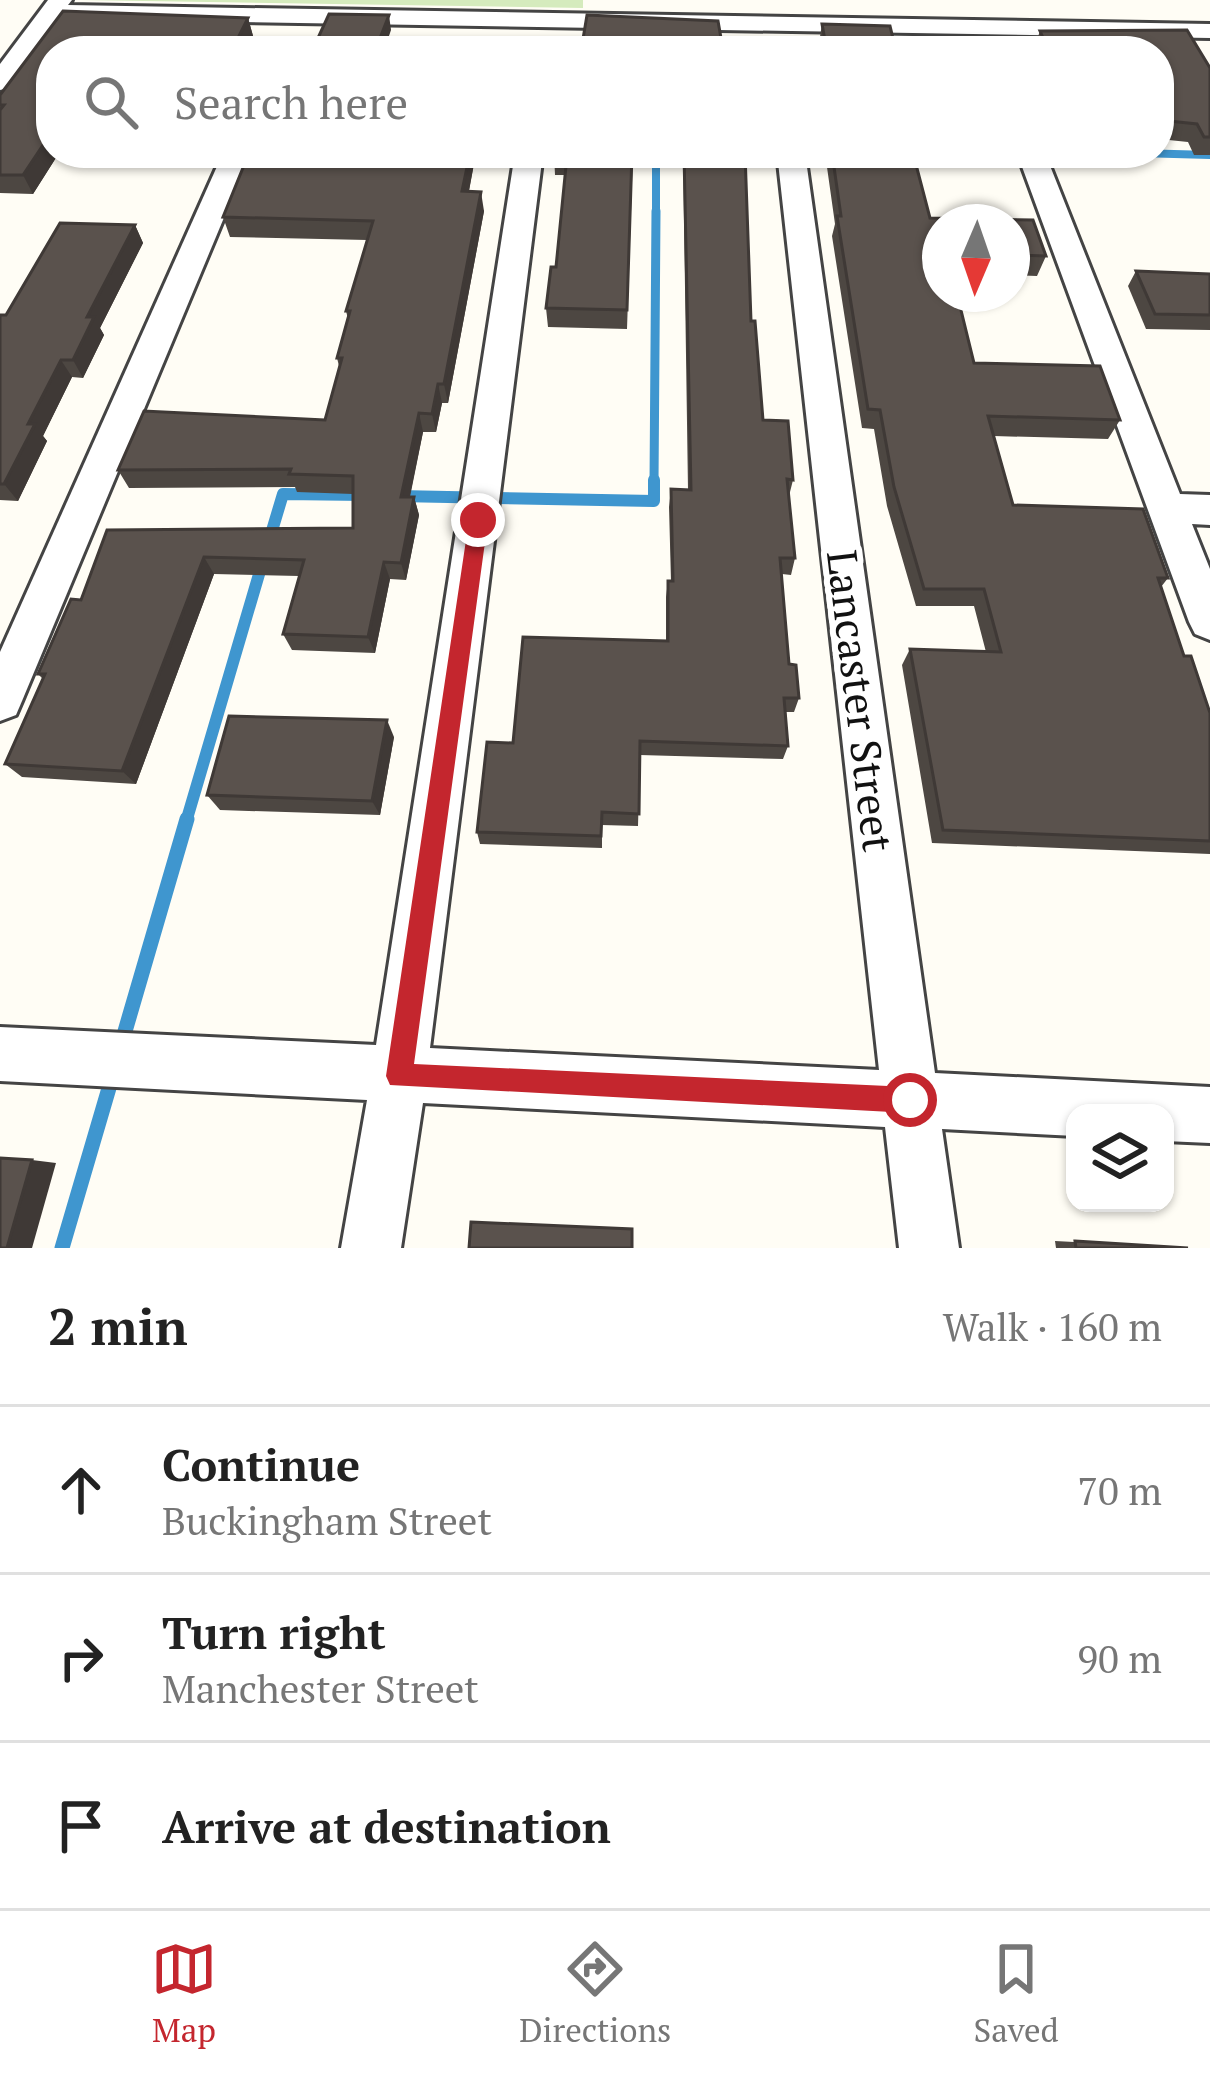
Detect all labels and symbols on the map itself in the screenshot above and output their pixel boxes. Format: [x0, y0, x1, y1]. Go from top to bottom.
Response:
north arrow [922, 204, 1030, 312]
route end [451, 493, 505, 547]
street label: Lancaster Street [815, 547, 907, 855]
route start [883, 1073, 937, 1127]

